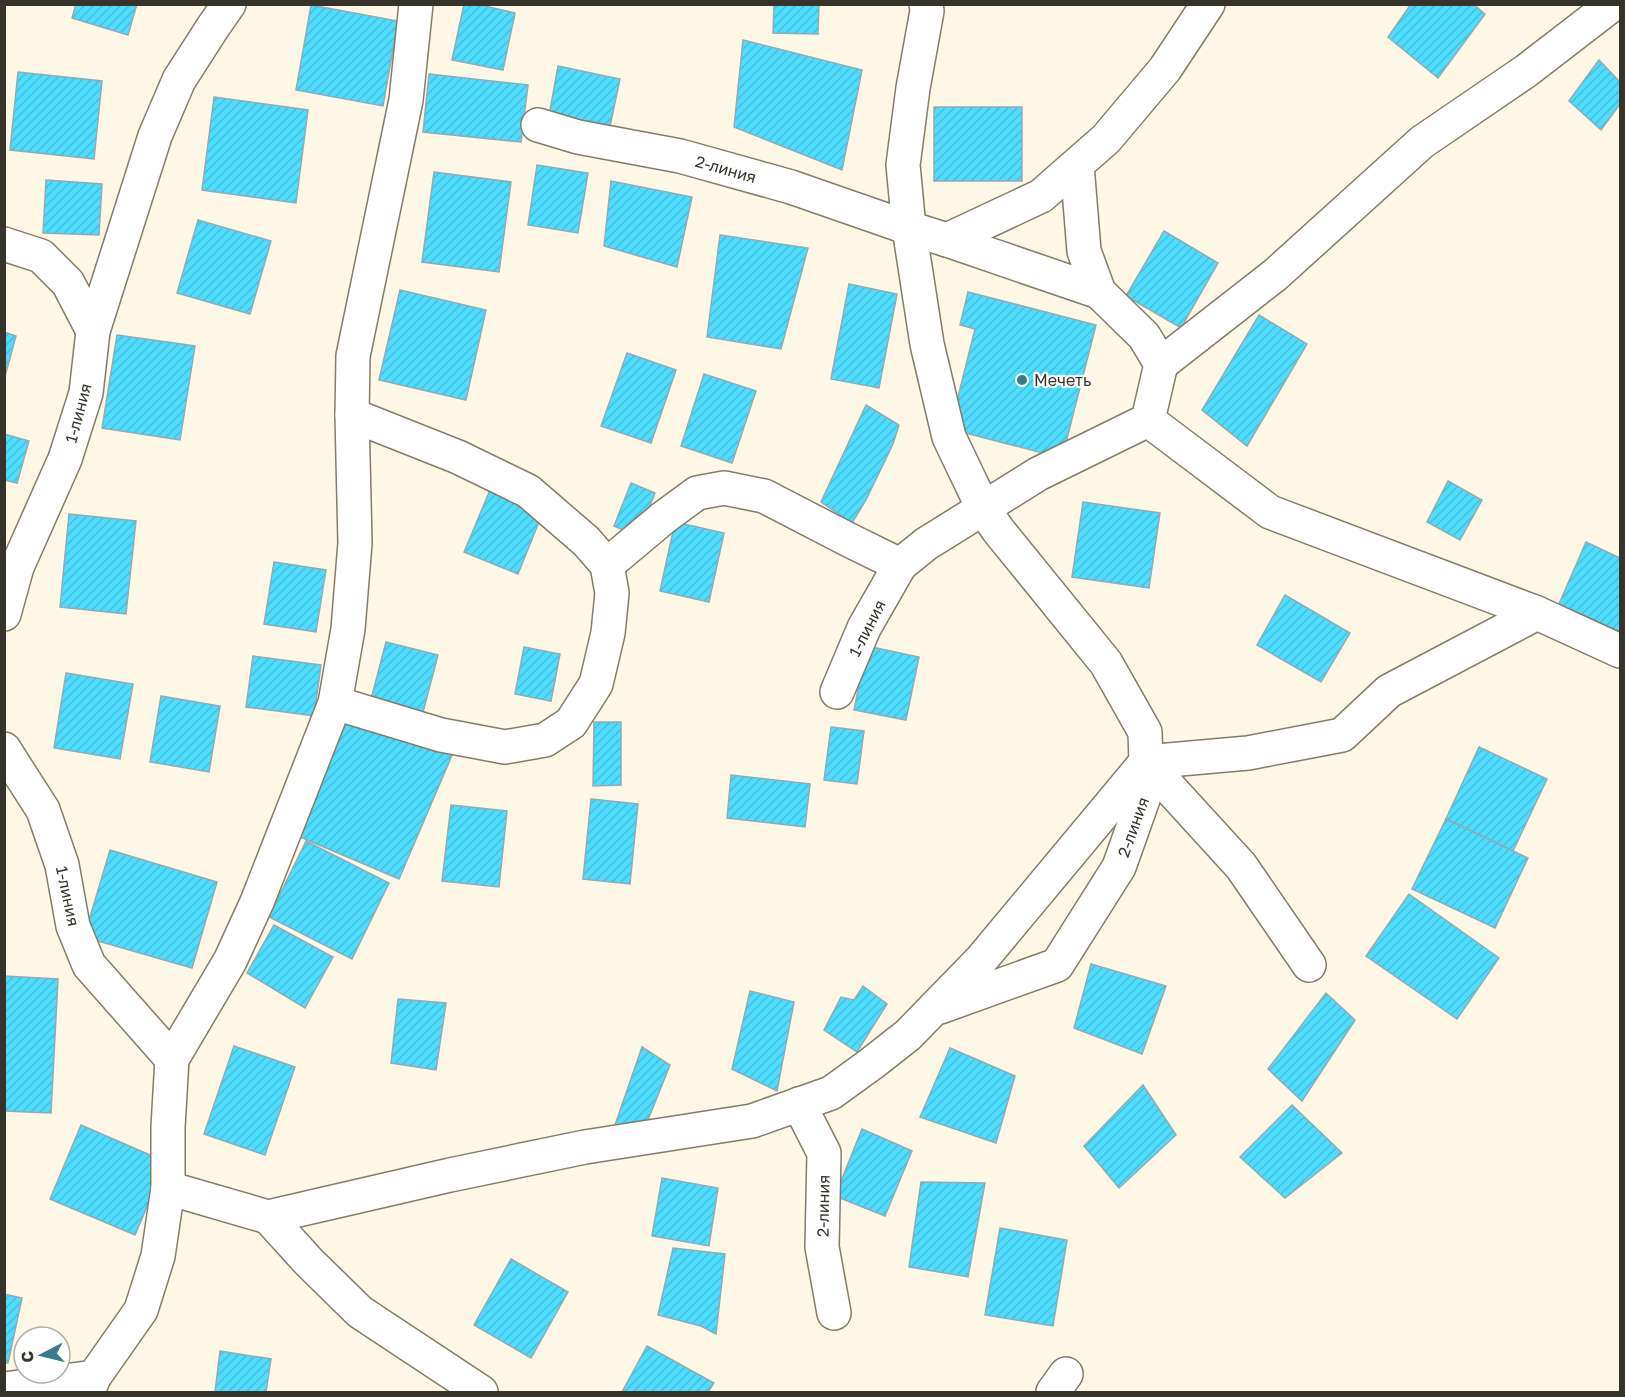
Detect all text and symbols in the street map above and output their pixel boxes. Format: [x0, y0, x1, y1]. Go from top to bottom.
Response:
street label: 2-линия [693, 151, 759, 187]
place label: Мечеть [1034, 370, 1091, 390]
marker: Мечеть [1015, 373, 1029, 387]
street label: 1-линия [60, 381, 96, 445]
street label: 1-линия [844, 596, 890, 660]
street label: 2-линия [1113, 794, 1153, 860]
street label: 1-линия [52, 864, 84, 928]
street label: 2-линия [812, 1175, 834, 1237]
north arrow [12, 1325, 72, 1385]
text: С [16, 1350, 38, 1364]

